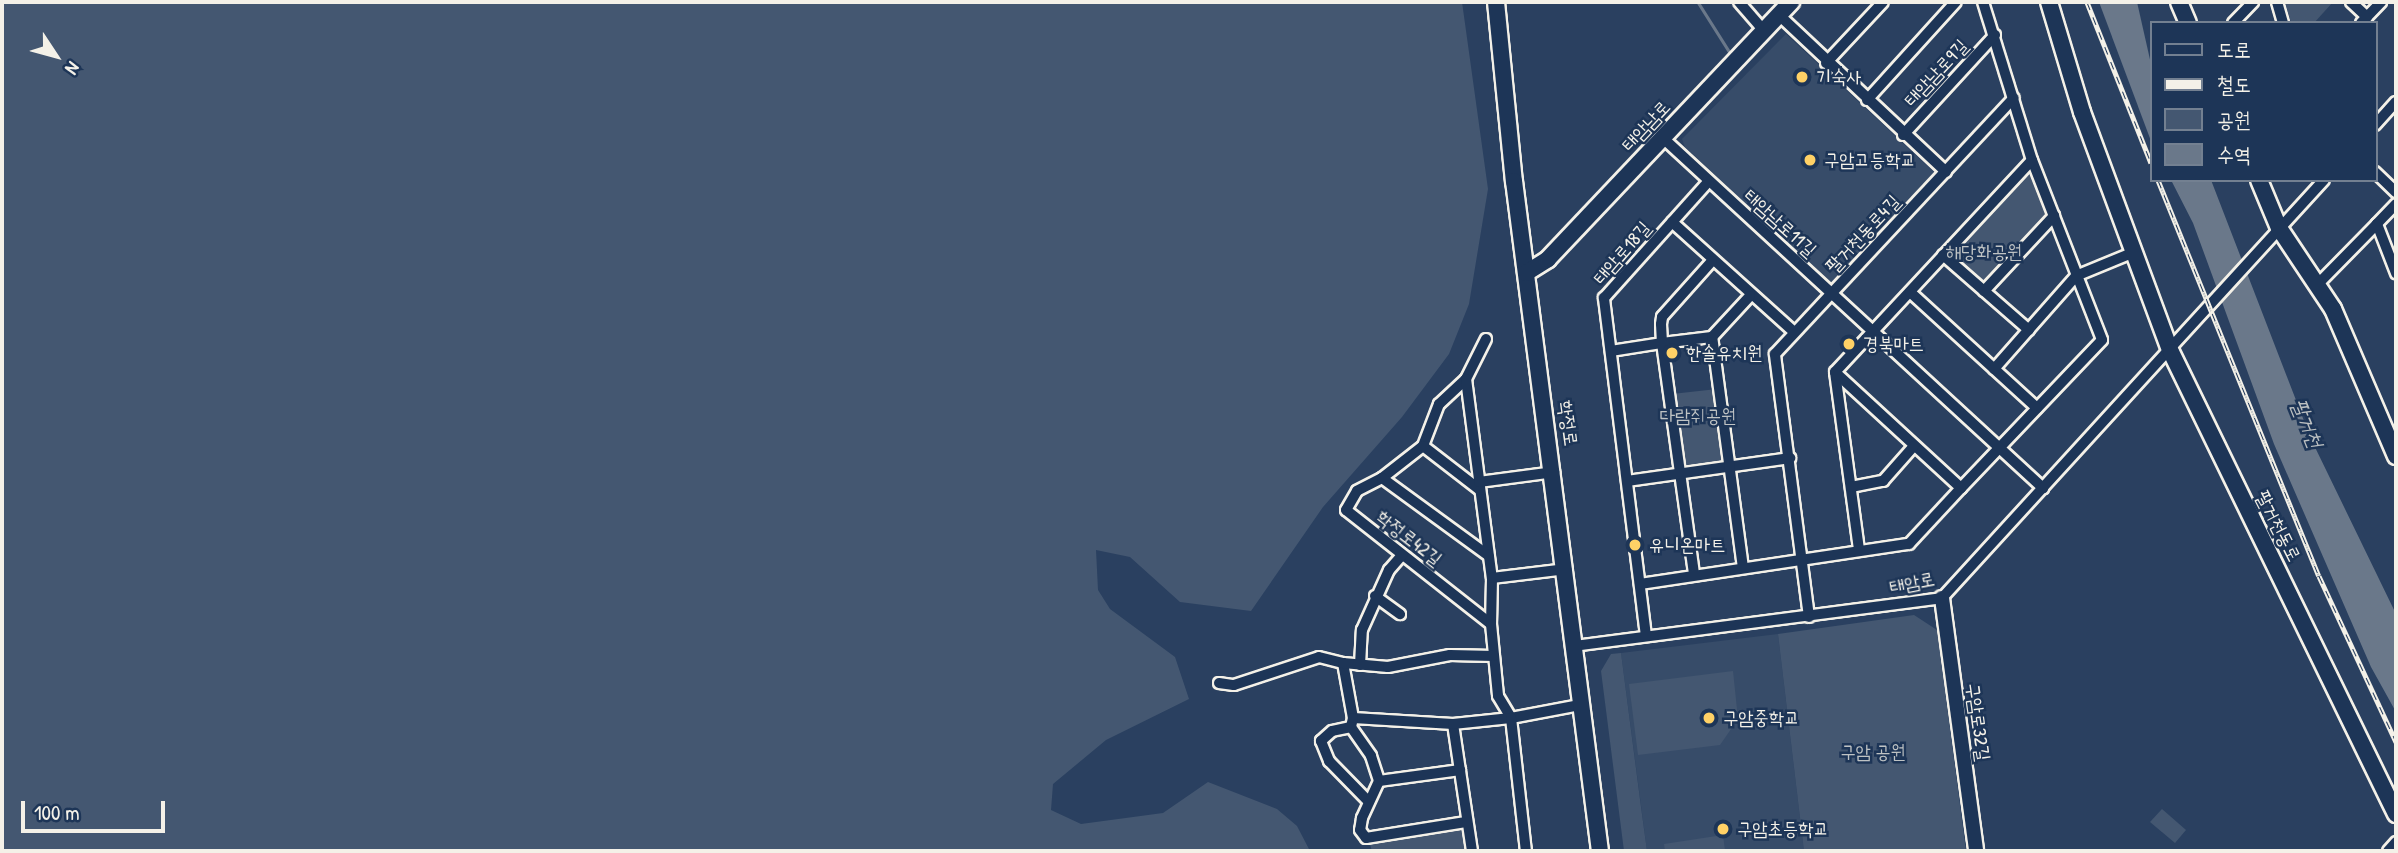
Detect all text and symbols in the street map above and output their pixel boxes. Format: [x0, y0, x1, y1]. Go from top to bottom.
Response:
north arrow [21, 21, 91, 91]
legend [2150, 21, 2377, 182]
street label: 태암남로9길 [1899, 35, 1973, 111]
text: 도로 [2217, 35, 2251, 64]
text: N [60, 57, 86, 80]
place label: 기숙사 [1816, 66, 1862, 88]
marker: 기숙사 [1794, 69, 1810, 85]
text: 철도 [2217, 70, 2251, 99]
street label: 태암남로 [1617, 96, 1675, 156]
text: 공원 [2217, 105, 2251, 134]
text: 수역 [2217, 140, 2251, 169]
place label: 구암고등학교 [1824, 149, 1916, 171]
marker: 구암고등학교 [1802, 152, 1818, 168]
street label: 태암남로11길 [1739, 184, 1821, 262]
street label: 팔거천동로4길 [1821, 190, 1905, 278]
street label: 태암로18길 [1588, 217, 1656, 289]
park label: 해당화공원 [1946, 241, 2022, 263]
place label: 경북마트 [1863, 333, 1924, 355]
marker: 경북마트 [1841, 336, 1857, 352]
place label: 한솔유치원 [1686, 342, 1762, 364]
marker: 한솔유치원 [1664, 345, 1680, 361]
water label: 팔거천 [2286, 395, 2328, 451]
street label: 학정로 [1554, 399, 1582, 447]
park label: 다람쥐공원 [1660, 405, 1736, 427]
street label: 팔거천동로 [2250, 487, 2306, 565]
street label: 학정로42길 [1372, 505, 1446, 571]
place label: 유니온마트 [1649, 534, 1725, 556]
marker: 유니온마트 [1627, 537, 1643, 553]
street label: 태암로 [1887, 567, 1937, 599]
street label: 구암로32길 [1961, 682, 1995, 762]
place label: 구암중학교 [1723, 707, 1799, 729]
marker: 구암중학교 [1701, 710, 1717, 726]
park label: 구암 공원 [1840, 741, 1906, 763]
scale bar [24, 786, 168, 830]
text: 100 m [34, 798, 80, 827]
place label: 구암초등학교 [1737, 818, 1829, 840]
marker: 구암초등학교 [1715, 821, 1731, 837]

